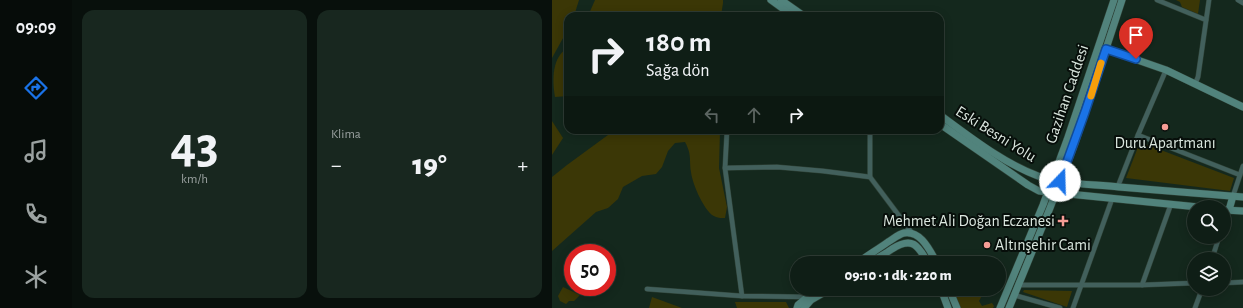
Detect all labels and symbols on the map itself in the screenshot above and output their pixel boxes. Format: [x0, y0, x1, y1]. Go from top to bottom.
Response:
pin [1119, 18, 1153, 59]
street label: Gazihan Caddesi [1043, 43, 1091, 145]
street label: Eski Besni Yolu [953, 103, 1039, 165]
marker: Duru Apartmanı [1160, 122, 1170, 132]
place label: Duru Apartmanı [1114, 135, 1216, 151]
position arrow [1039, 160, 1081, 202]
place label: Mehmet Ali Doğan Eczanesi [883, 213, 1055, 229]
marker: Mehmet Ali Doğan Eczanesi [1058, 216, 1068, 226]
place label: Altınşehir Cami [995, 237, 1091, 253]
marker: Altınşehir Cami [982, 240, 992, 250]
speed limit sign: 50 [564, 244, 616, 296]

